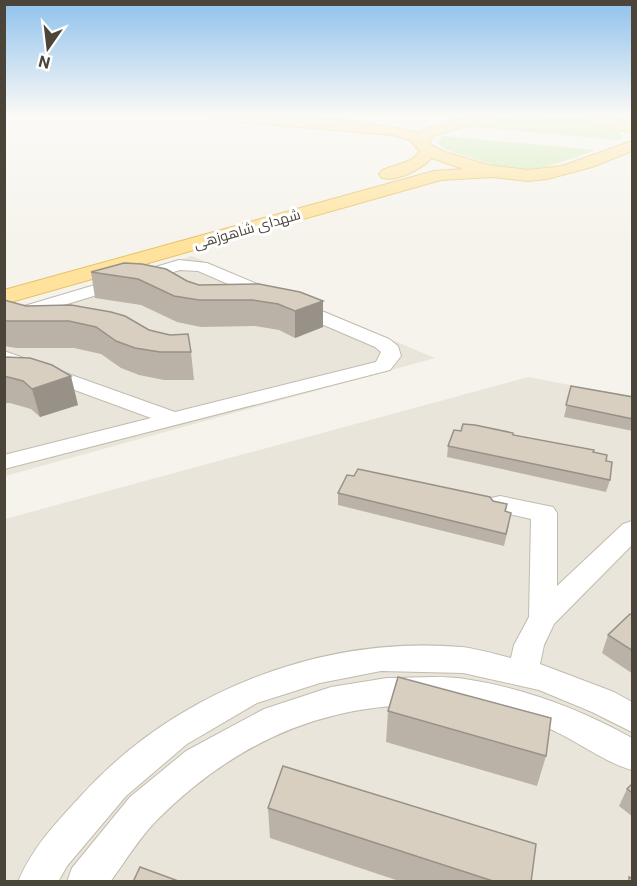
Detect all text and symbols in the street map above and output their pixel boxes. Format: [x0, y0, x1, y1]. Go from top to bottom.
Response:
north arrow [18, 18, 78, 78]
text: N [37, 51, 52, 73]
street label: شهدای شاهوزهی [192, 206, 302, 252]

